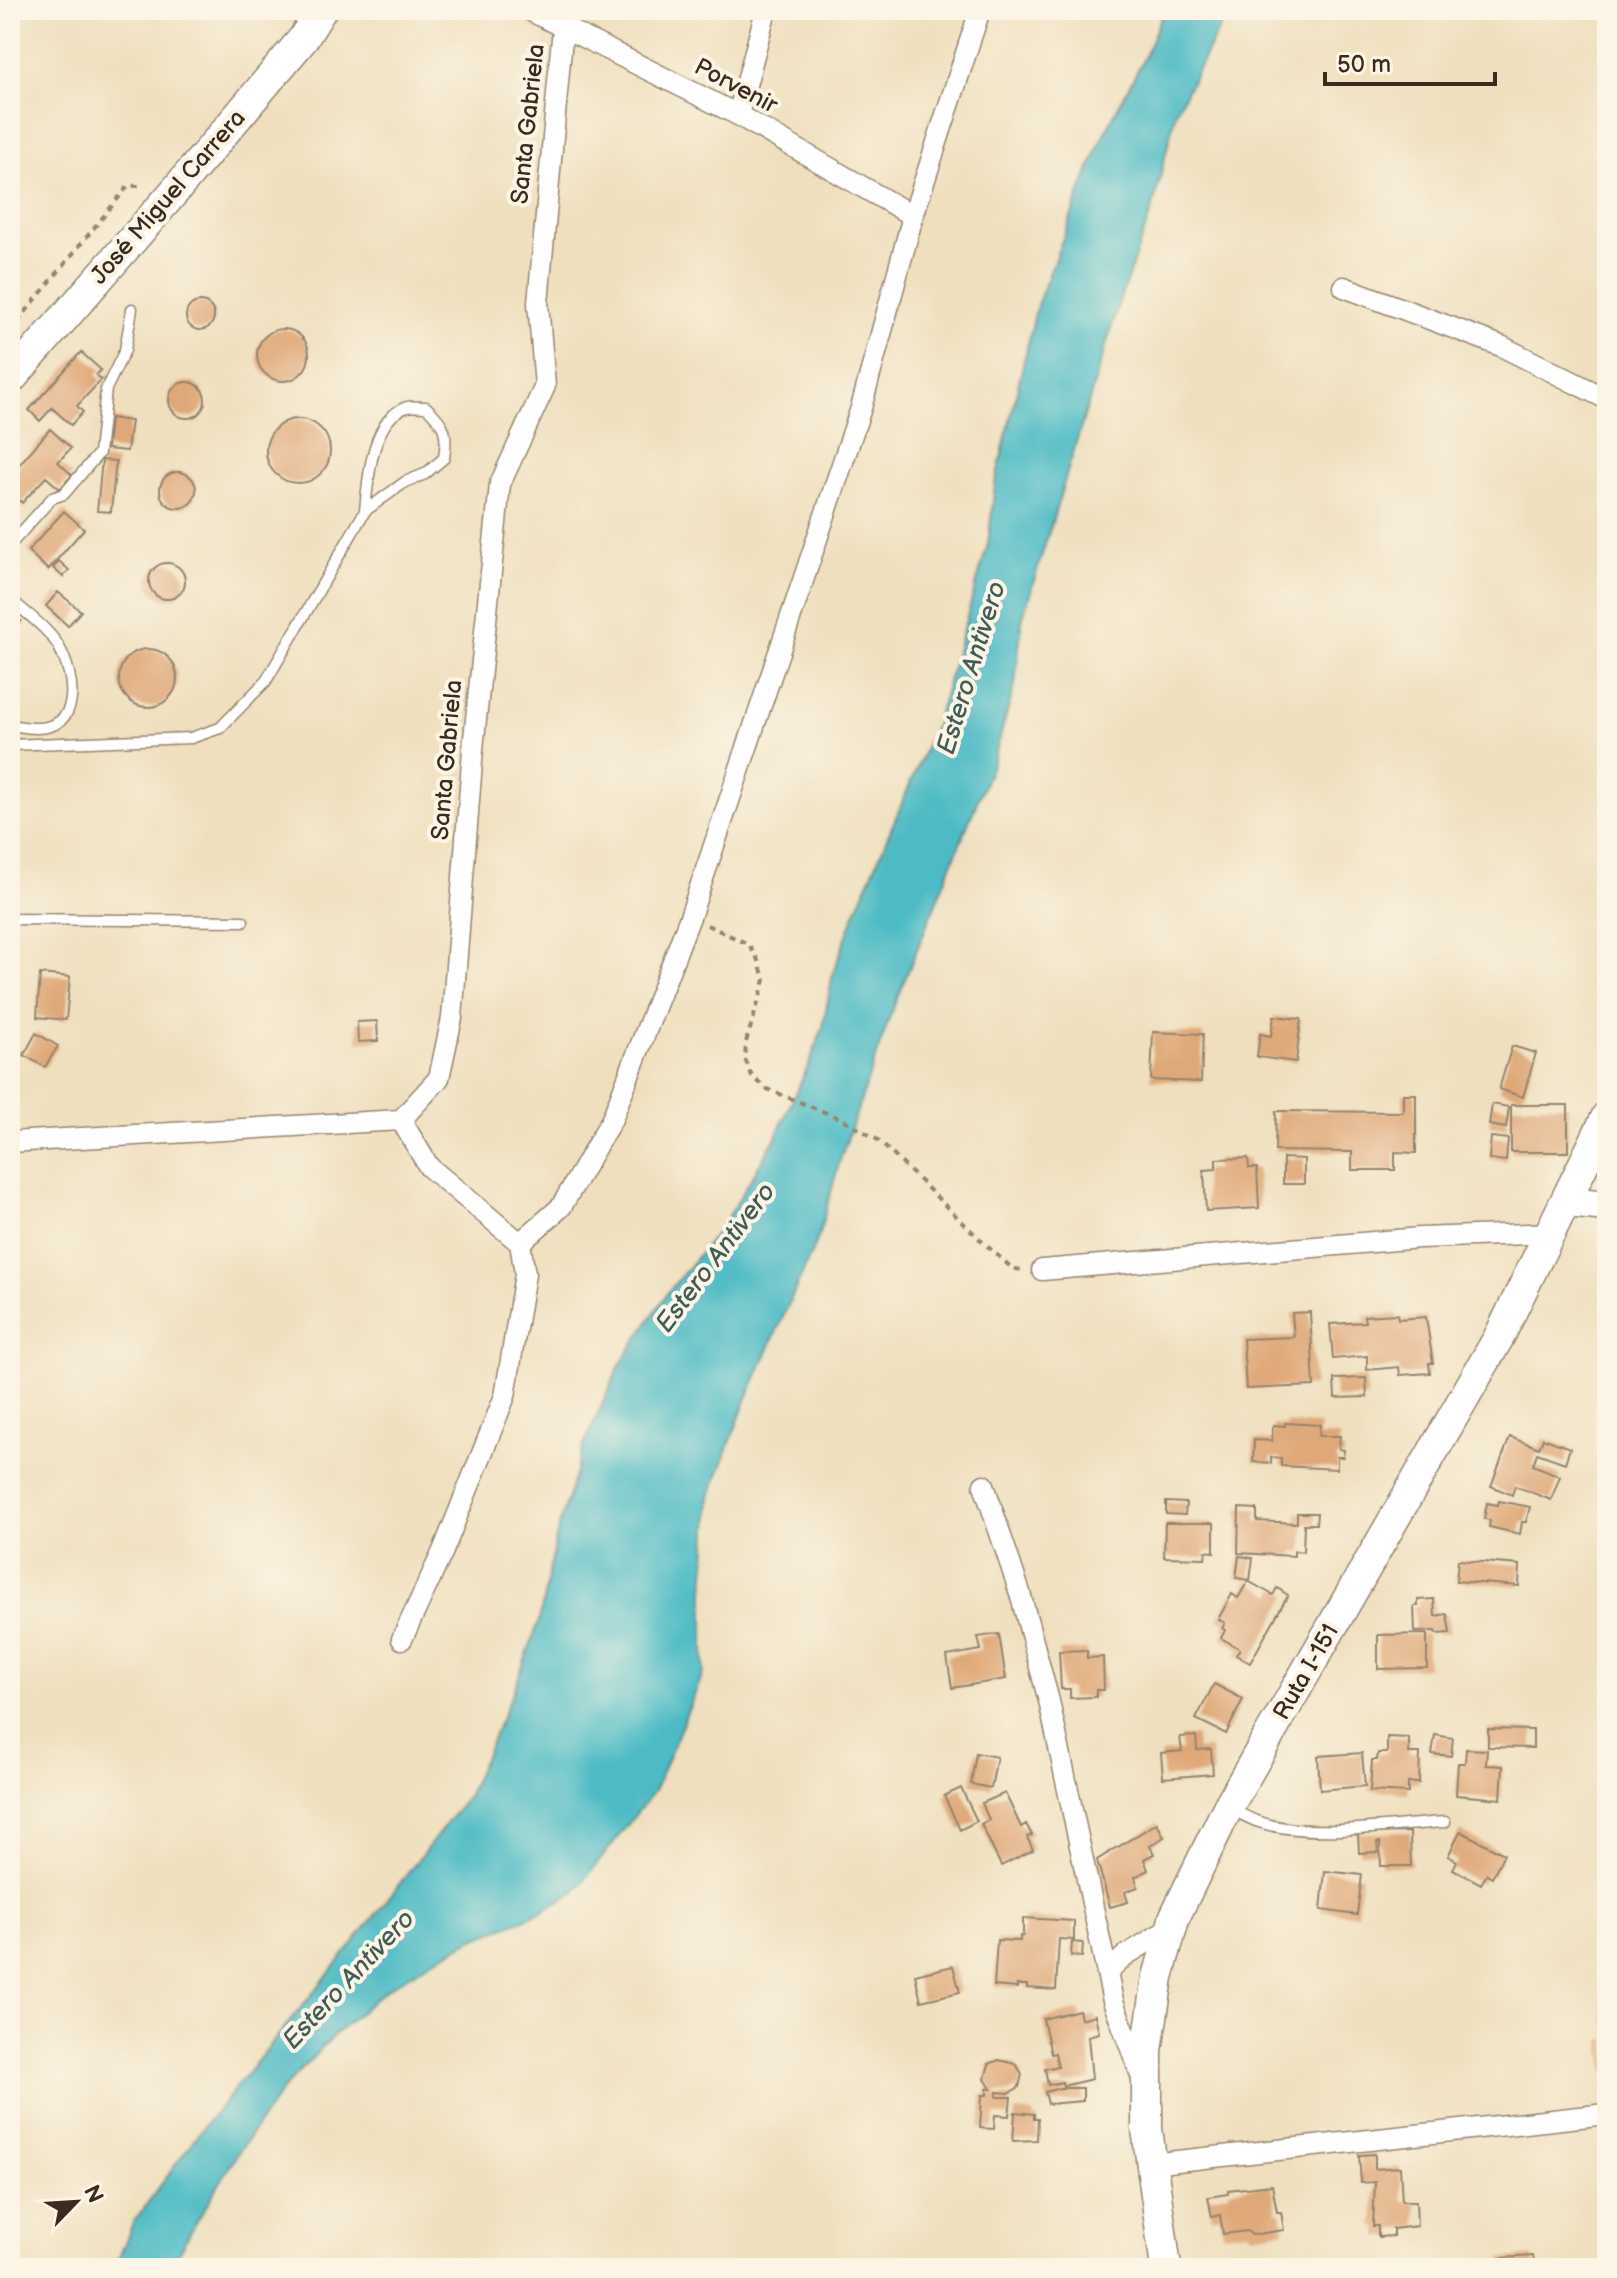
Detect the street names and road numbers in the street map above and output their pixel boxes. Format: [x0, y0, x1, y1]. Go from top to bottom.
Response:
street label: Santa Gabriela [505, 43, 551, 205]
street label: Porvenir [690, 52, 783, 120]
street label: José Miguel Carrera [84, 104, 252, 290]
street label: Santa Gabriela [426, 679, 468, 841]
street label: Ruta I-151 [1267, 1619, 1345, 1725]

